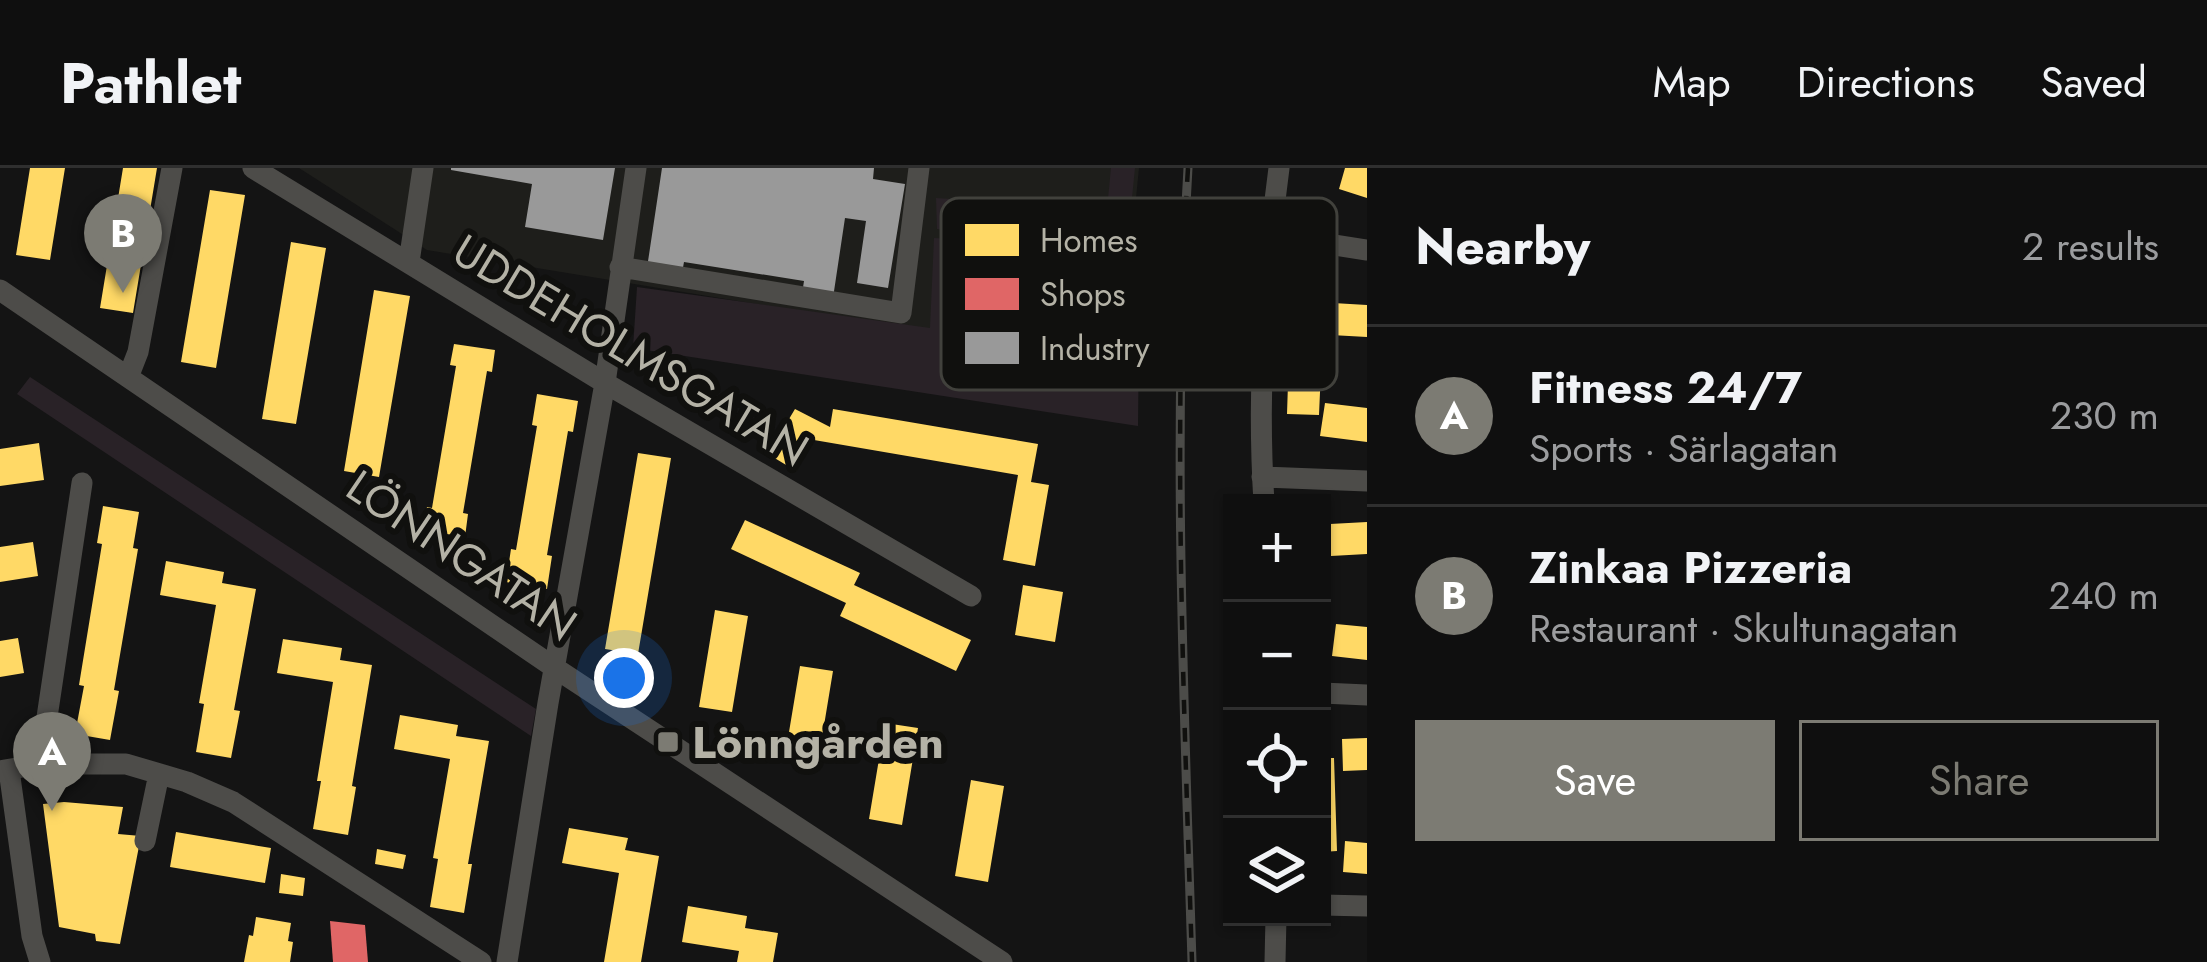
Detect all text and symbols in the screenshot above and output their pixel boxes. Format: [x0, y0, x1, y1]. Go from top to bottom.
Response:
text: Pathlet [60, 42, 241, 124]
text: Map [1653, 52, 1731, 113]
text: Directions [1797, 52, 1975, 113]
text: Saved [2041, 52, 2147, 113]
pin: B [84, 194, 162, 293]
legend [941, 198, 1337, 390]
text: Nearby [1415, 209, 1590, 283]
text: Homes [1040, 217, 1138, 264]
street label: UDDEHOLMSGATAN [441, 218, 821, 482]
text: 2 results [2022, 218, 2159, 275]
text: Shops [1040, 271, 1126, 318]
text: Industry [1040, 325, 1150, 372]
text: Fitness 24/7 [1529, 355, 1802, 420]
text: A [1440, 387, 1468, 444]
text: 230 m [2050, 387, 2159, 444]
text: Sports · Särlagatan [1529, 420, 1838, 477]
street label: LÖNNGATAN [334, 454, 590, 657]
map controls [1223, 494, 1331, 926]
button: + [1223, 494, 1331, 602]
text: Zinkaa Pizzeria [1529, 535, 1852, 600]
text: B [1441, 567, 1467, 624]
text: 240 m [2049, 567, 2159, 624]
text: Restaurant · Skultunagatan [1529, 600, 1959, 657]
button: − [1223, 602, 1331, 710]
your location [594, 648, 654, 708]
place label: Lönngården [692, 710, 944, 775]
button: locate [1223, 710, 1331, 818]
pin: A [13, 712, 91, 811]
button: Save [1415, 720, 1775, 841]
button: Share [1799, 720, 2159, 841]
marker: Lönngården [655, 729, 681, 755]
button: layers [1223, 818, 1331, 926]

